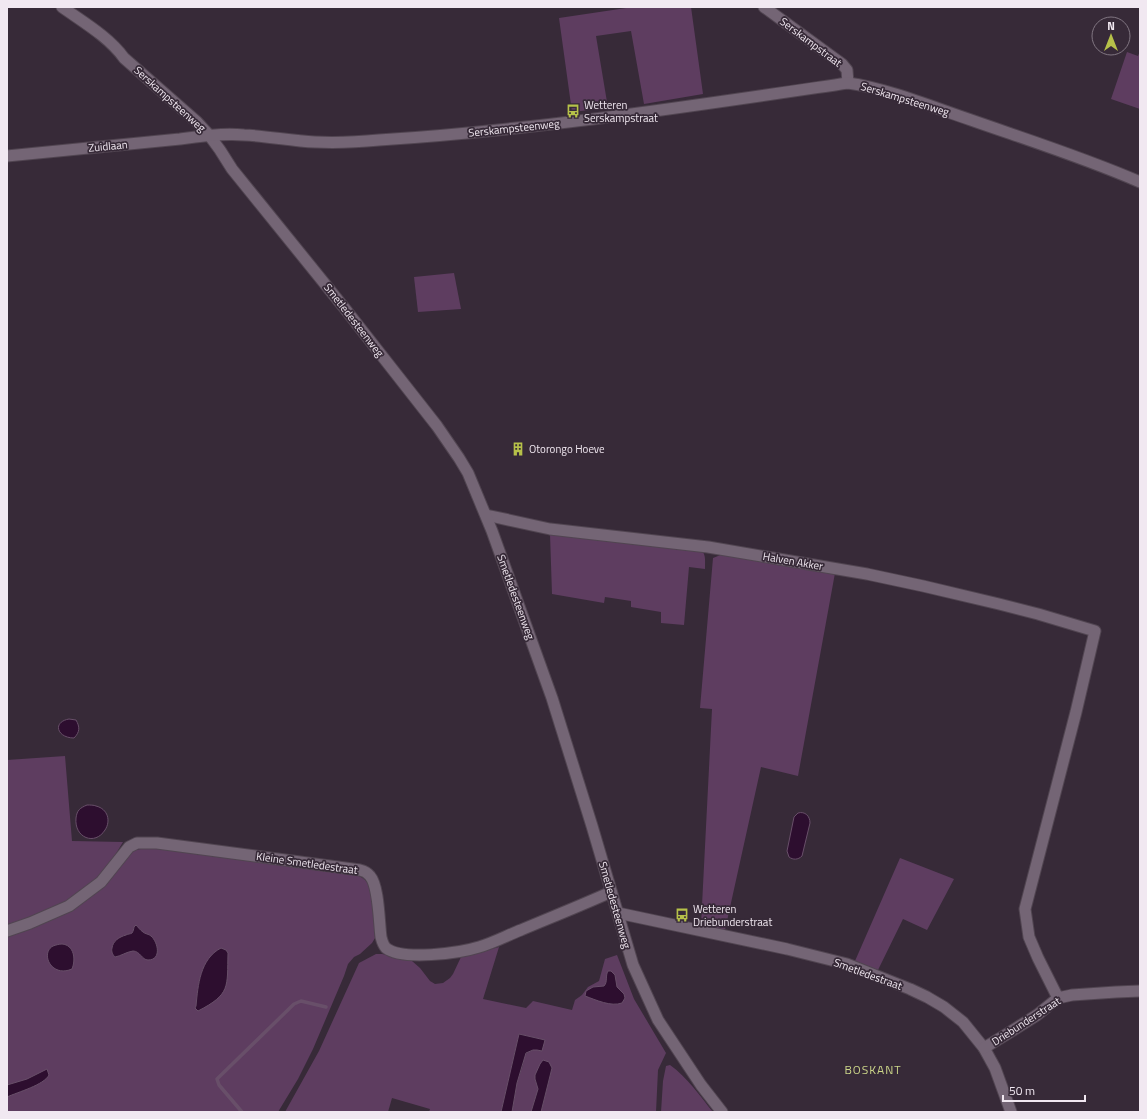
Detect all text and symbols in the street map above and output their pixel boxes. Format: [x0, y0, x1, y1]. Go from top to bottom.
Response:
street label: Serskampstraat [777, 13, 845, 71]
north arrow [1091, 16, 1131, 56]
text: N [1107, 18, 1115, 34]
street label: Serskampsteenweg [131, 62, 210, 136]
street label: Serskampsteenweg [859, 78, 951, 120]
place label: Wetteren Serskampstraat [584, 97, 658, 126]
bus stop icon: Wetteren Serskampstraat [565, 103, 581, 119]
street label: Serskampsteenweg [468, 115, 561, 141]
street label: Zuidlaan [88, 136, 128, 156]
street label: Smetledesteenweg [320, 280, 388, 360]
building icon: Otorongo Hoeve [510, 441, 526, 457]
place label: Otorongo Hoeve [529, 441, 605, 457]
street label: Halven Akker [762, 548, 825, 574]
street label: Smetledesteenweg [493, 552, 539, 642]
street label: Kleine Smetledestraat [255, 848, 359, 878]
street label: Smetledesteenweg [595, 860, 635, 951]
place label: Wetteren Driebunderstraat [693, 901, 772, 930]
bus stop icon: Wetteren Driebunderstraat [674, 907, 690, 923]
street label: Smetledestraat [832, 954, 905, 994]
street label: Driebunderstraat [988, 993, 1064, 1049]
district label: BOSKANT [844, 1060, 902, 1079]
scale bar [1003, 1077, 1085, 1103]
text: 50 m [1009, 1081, 1035, 1100]

